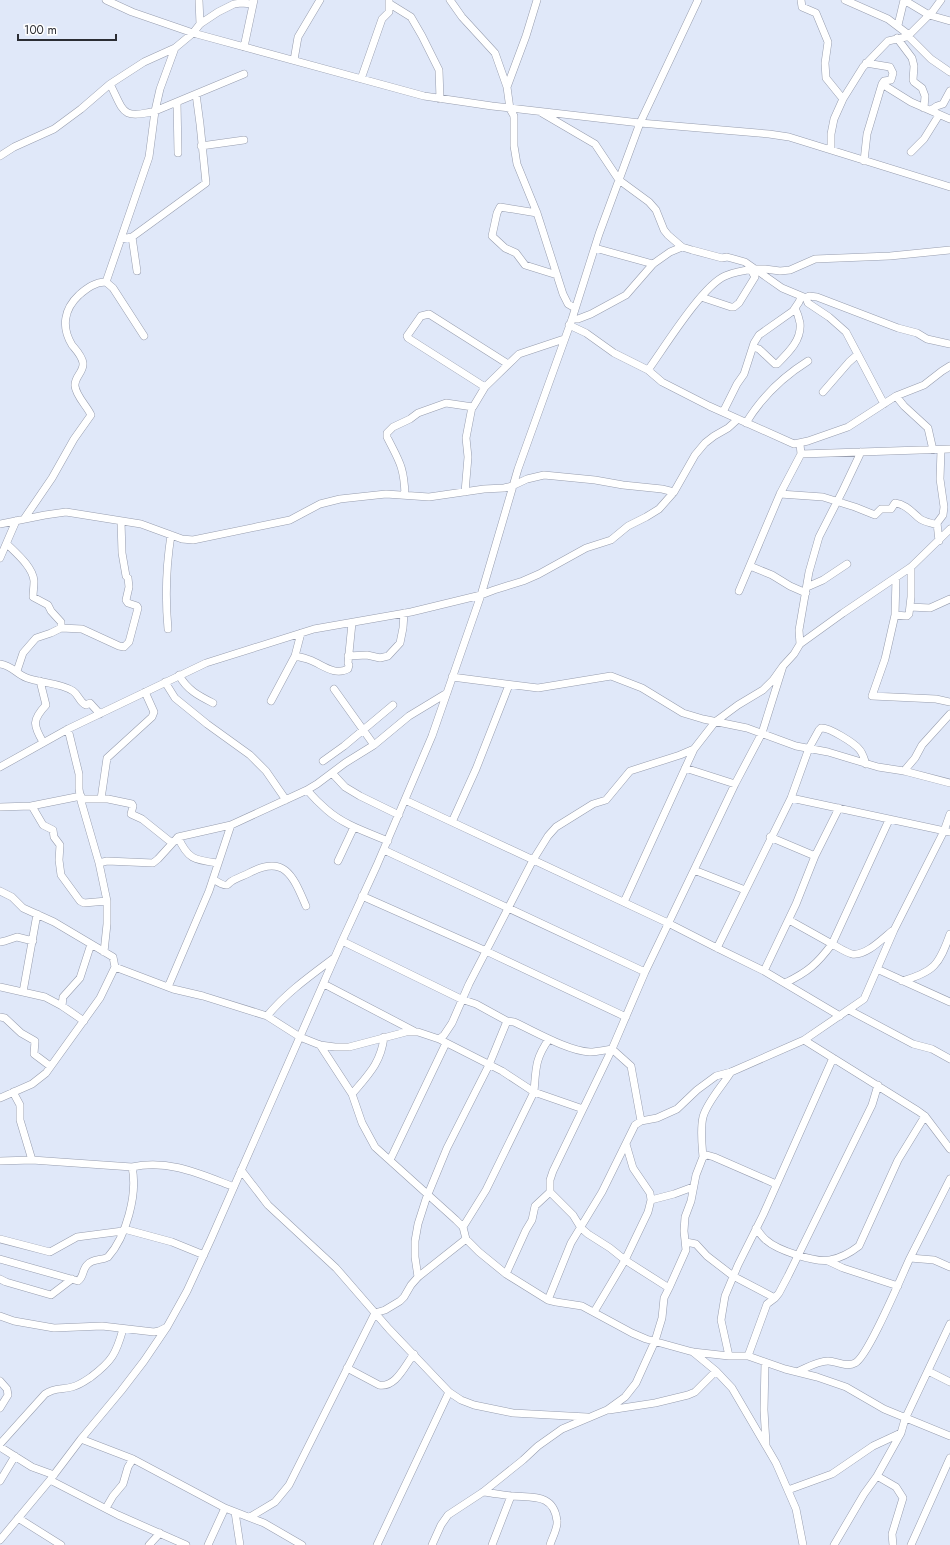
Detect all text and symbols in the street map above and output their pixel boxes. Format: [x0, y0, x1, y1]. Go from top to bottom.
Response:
scale bar [18, 16, 116, 42]
text: 100 m [24, 21, 57, 39]

